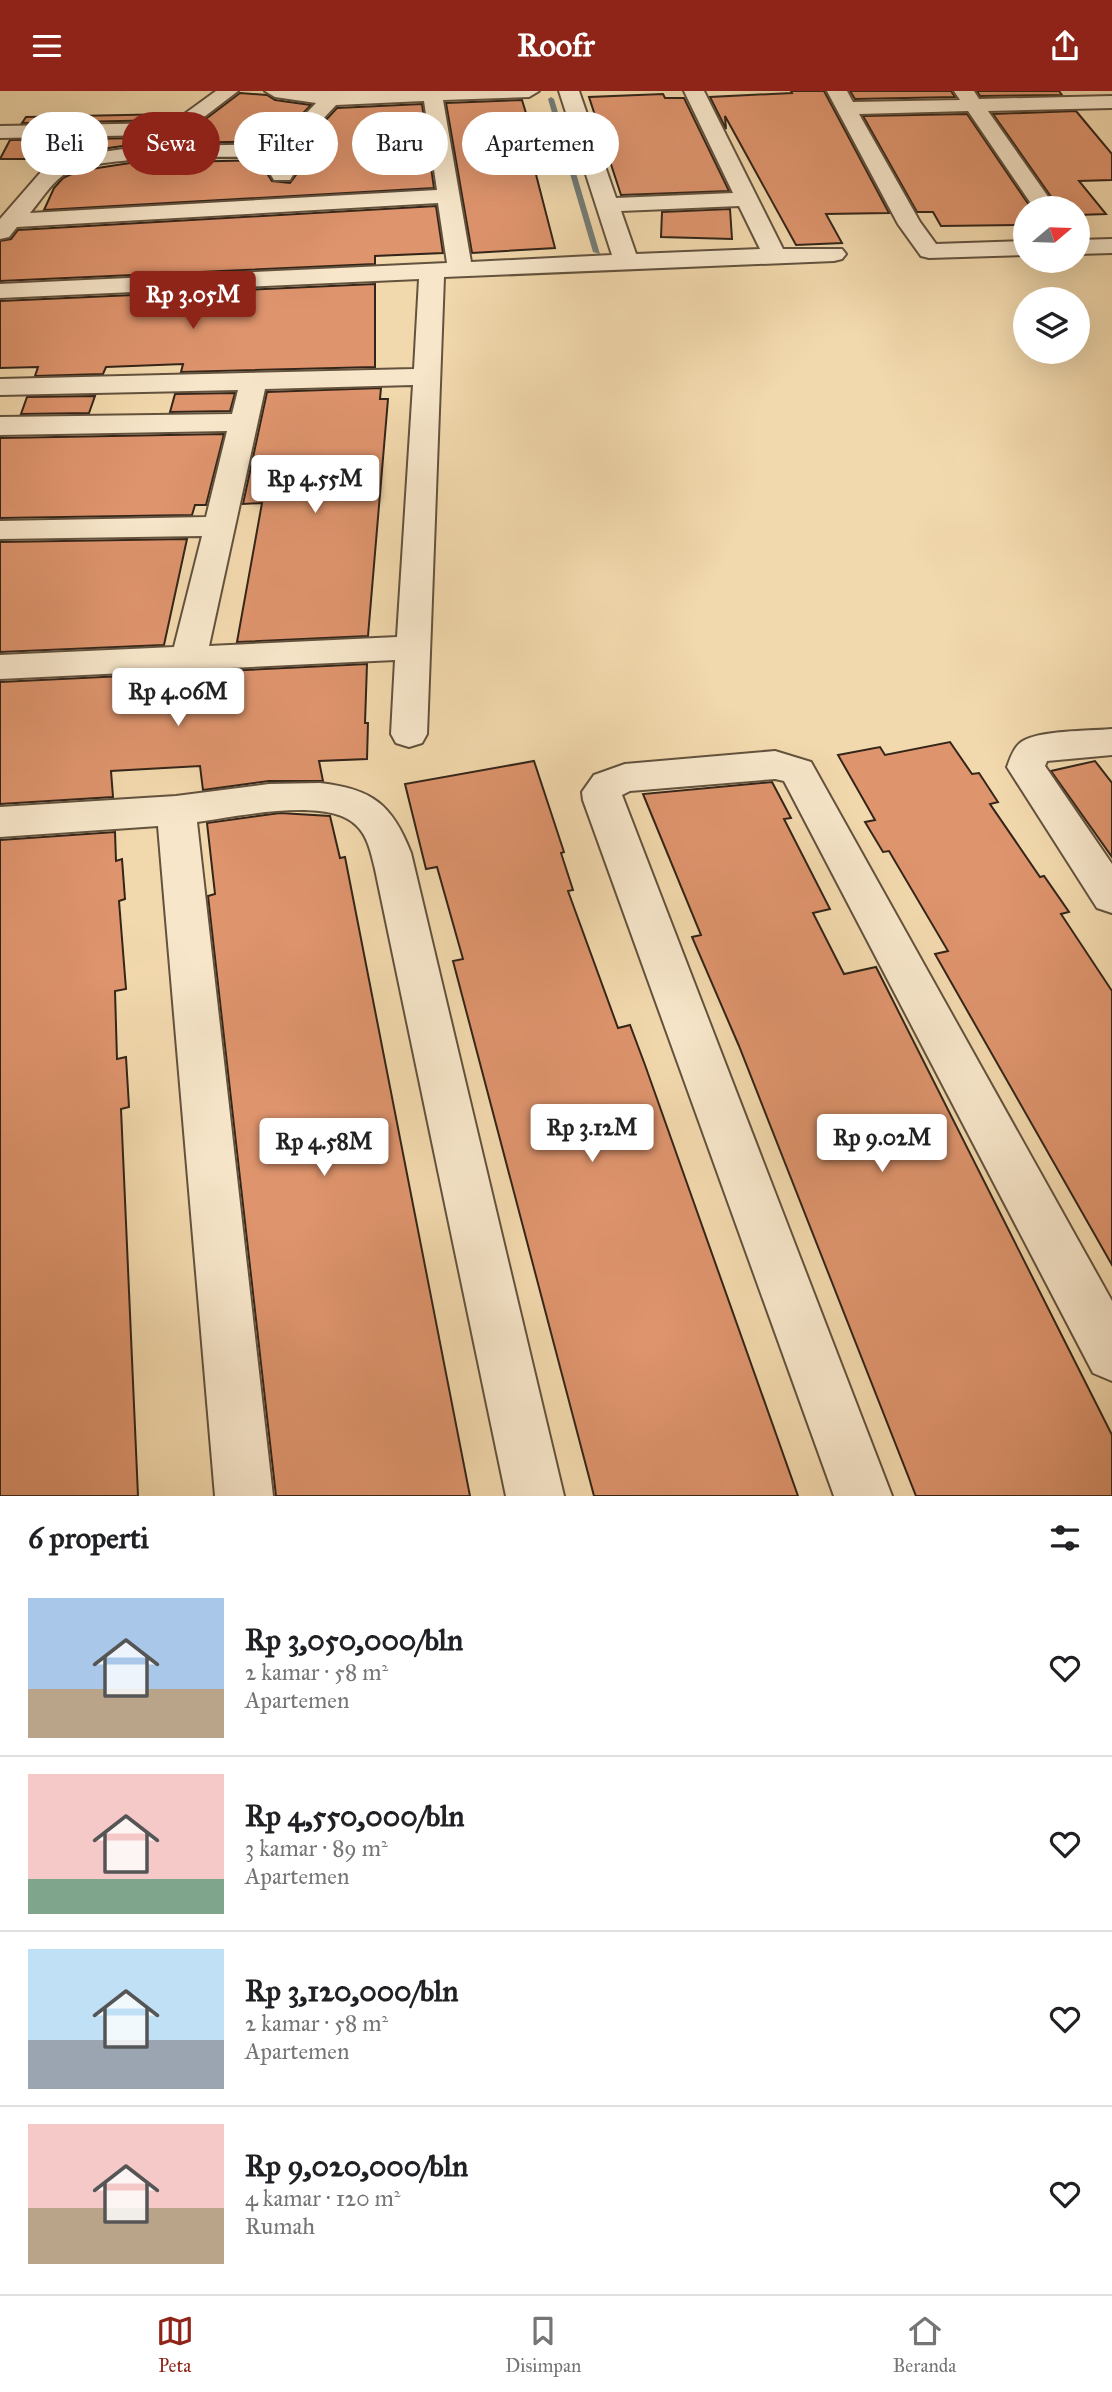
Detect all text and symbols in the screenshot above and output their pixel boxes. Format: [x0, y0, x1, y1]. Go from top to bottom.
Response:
text: Roofr [517, 26, 595, 65]
icon: menu [28, 27, 66, 65]
icon: share [1046, 27, 1084, 65]
chip: Beli [21, 112, 108, 175]
chip: Sewa [122, 112, 220, 175]
chip: Filter [234, 112, 338, 175]
chip: Baru [352, 112, 448, 175]
chip: Apartemen [462, 112, 619, 175]
north arrow [1013, 196, 1090, 273]
map controls [1013, 196, 1090, 364]
pin: Rp 3.05M [121, 271, 265, 331]
text: Rp 3.05M [146, 280, 240, 308]
button: layers [1013, 287, 1090, 364]
pin: Rp 4.55M [243, 455, 387, 515]
text: Rp 4.55M [267, 464, 363, 492]
pin: Rp 4.06M [106, 669, 250, 728]
text: Rp 4.06M [128, 677, 228, 705]
pin: Rp 3.12M [520, 1105, 664, 1164]
text: Rp 3.12M [547, 1113, 637, 1141]
pin: Rp 9.02M [810, 1115, 954, 1174]
pin: Rp 4.58M [252, 1119, 396, 1178]
text: Rp 9.02M [833, 1123, 931, 1151]
text: Rp 4.58M [275, 1127, 373, 1155]
icon: filters [1046, 1519, 1084, 1557]
text: 6 properti [28, 1520, 149, 1556]
text: Rp 3,050,000/bln [245, 1622, 463, 1658]
icon: home [84, 1626, 168, 1710]
icon: heart [1046, 1649, 1084, 1687]
text: 2 kamar · 58 m² [245, 1658, 388, 1686]
text: Apartemen [245, 1686, 349, 1714]
text: Rp 4,550,000/bln [245, 1798, 465, 1834]
icon: home [84, 1802, 168, 1886]
icon: heart [1046, 1825, 1084, 1863]
text: 3 kamar · 89 m² [245, 1834, 388, 1862]
text: Apartemen [245, 1862, 349, 1890]
text: Rp 3,120,000/bln [245, 1973, 458, 2009]
icon: home [84, 1977, 168, 2061]
icon: heart [1046, 2000, 1084, 2038]
text: 2 kamar · 58 m² [245, 2009, 388, 2037]
text: Apartemen [245, 2037, 349, 2065]
text: Rp 9,020,000/bln [245, 2148, 468, 2184]
icon: home [84, 2152, 168, 2236]
icon: heart [1046, 2175, 1084, 2213]
text: 4 kamar · 120 m² [245, 2184, 401, 2212]
text: Rumah [245, 2212, 315, 2240]
tab: Peta [156, 2312, 194, 2377]
tab: Disimpan [505, 2312, 581, 2377]
tab: Beranda [893, 2312, 956, 2377]

